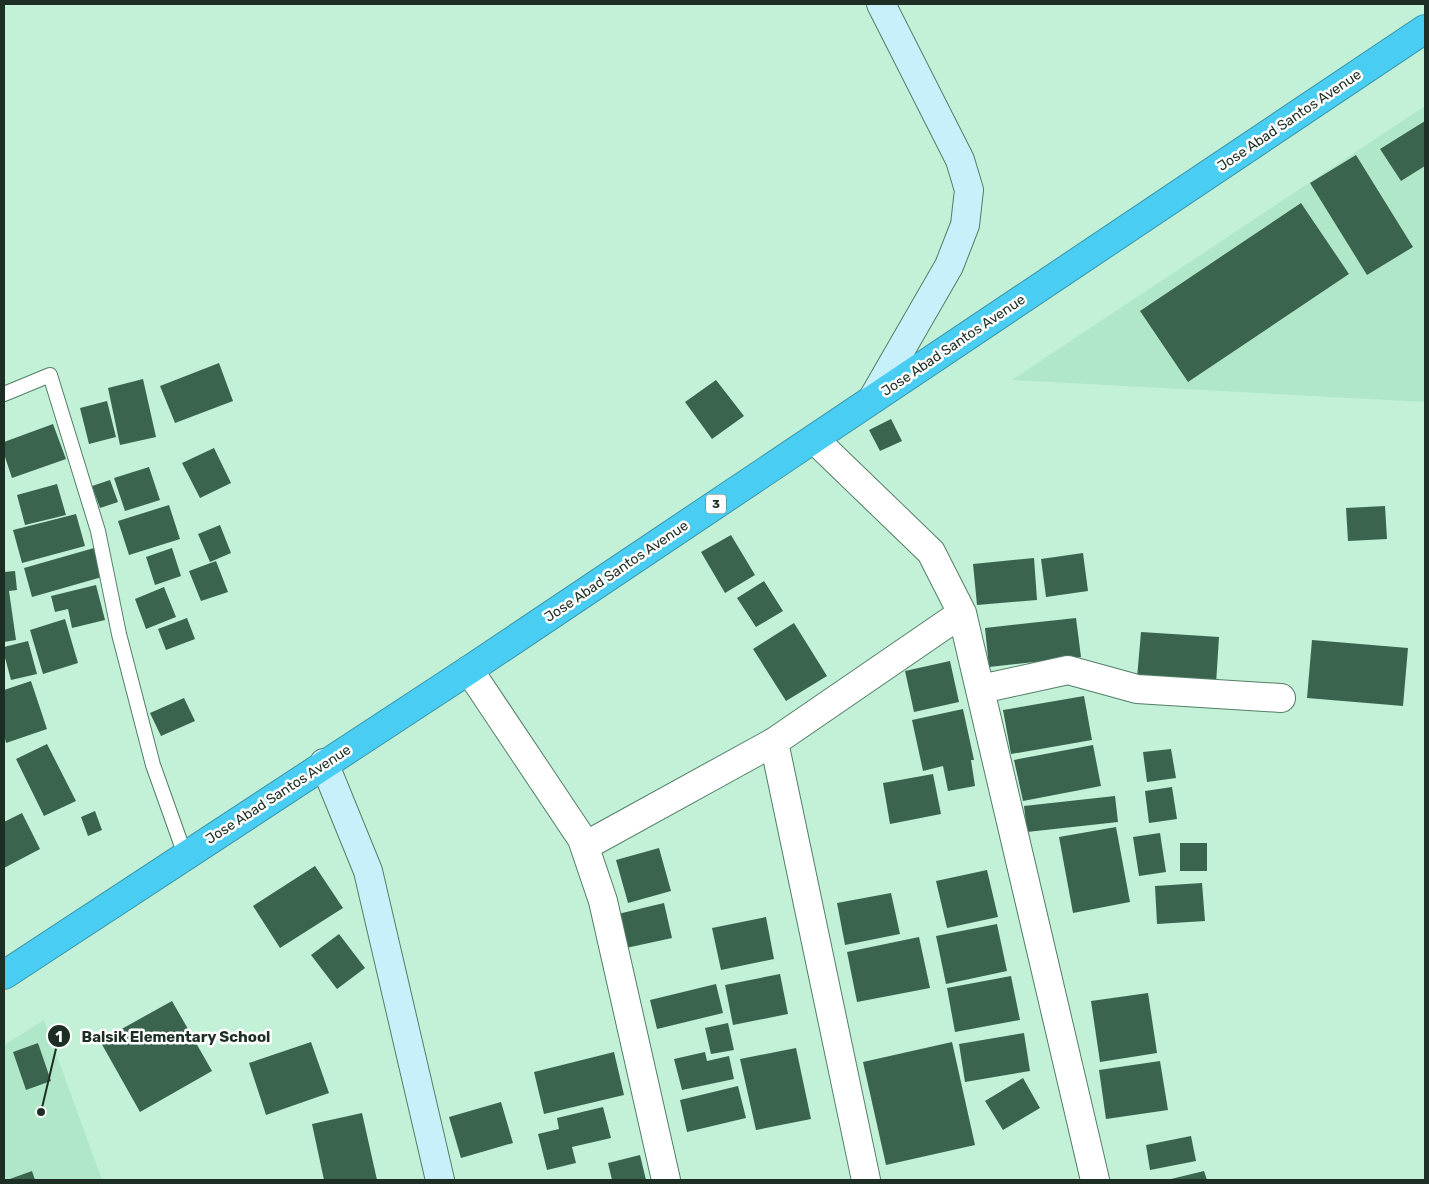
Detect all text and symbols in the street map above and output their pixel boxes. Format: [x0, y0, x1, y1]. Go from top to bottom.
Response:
street label: Jose Abad Santos Avenue [1214, 66, 1365, 175]
street label: Jose Abad Santos Avenue [878, 291, 1029, 400]
road number: 3 [706, 494, 726, 514]
street label: Jose Abad Santos Avenue [541, 517, 692, 626]
street label: Jose Abad Santos Avenue [202, 741, 354, 848]
callout: Balsik Elementary School [46, 1021, 281, 1051]
text: 1 [55, 1028, 63, 1046]
text: Balsik Elementary School [82, 1028, 270, 1046]

